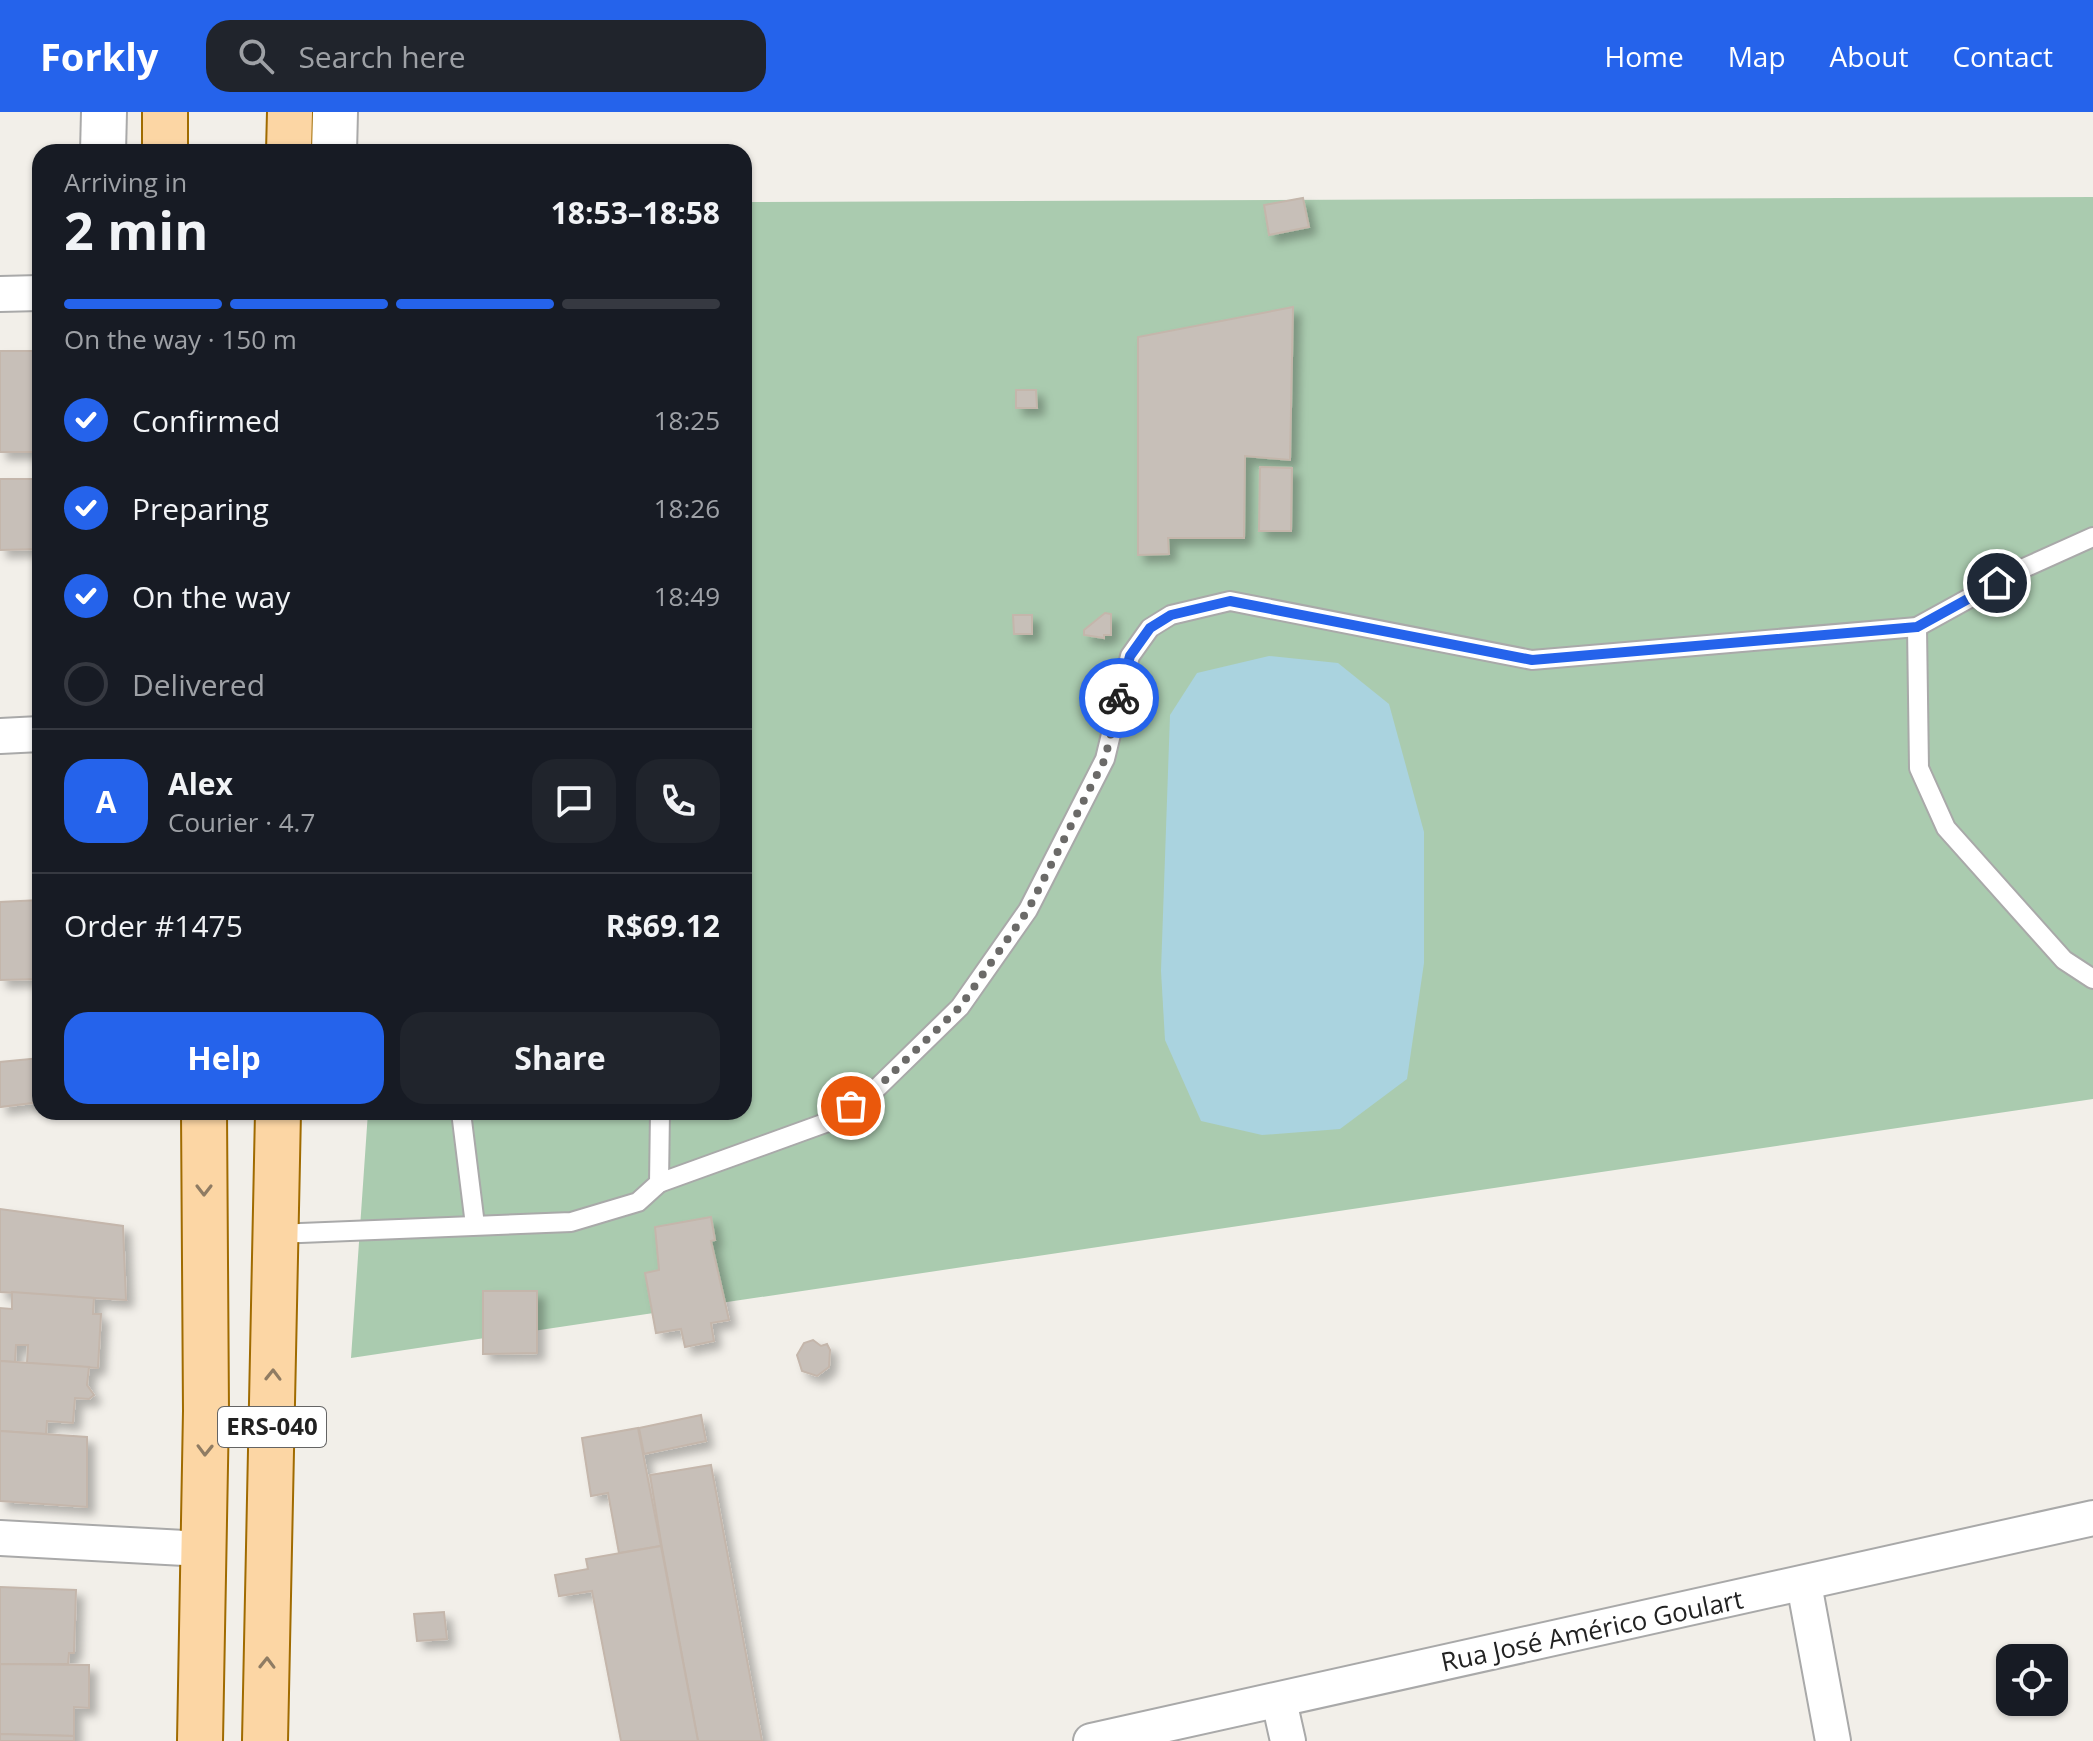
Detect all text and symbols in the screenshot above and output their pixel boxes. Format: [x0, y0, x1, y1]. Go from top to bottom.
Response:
search box [206, 20, 766, 92]
text: Forkly [40, 30, 158, 82]
icon: search [234, 34, 278, 78]
text: Search here [298, 36, 466, 77]
text: Home [1605, 37, 1684, 75]
text: Map [1728, 37, 1786, 75]
text: About [1830, 37, 1908, 75]
text: Contact [1952, 37, 2053, 75]
text: Arriving in [64, 164, 187, 200]
text: 18:53–18:58 [551, 192, 720, 233]
text: 2 min [64, 194, 208, 265]
text: On the way · 150 m [64, 321, 297, 357]
icon: check [64, 398, 108, 442]
text: Confirmed [132, 400, 280, 441]
text: 18:25 [654, 402, 720, 438]
icon: check [64, 486, 108, 530]
text: Preparing [132, 488, 269, 529]
text: 18:26 [654, 490, 720, 526]
pin [1963, 549, 2031, 617]
icon: home [1975, 561, 2019, 605]
icon: check [64, 574, 108, 618]
text: On the way [132, 576, 290, 617]
text: 18:49 [654, 578, 720, 614]
courier [1079, 658, 1159, 738]
text: Delivered [132, 664, 265, 705]
icon: bike [1097, 676, 1141, 720]
button: chat [532, 759, 616, 843]
button: phone [636, 759, 720, 843]
text: Alex [168, 763, 233, 804]
text: A [96, 781, 116, 822]
text: Courier · 4.7 [168, 804, 315, 840]
text: Order #1475 [64, 905, 243, 946]
text: R$69.12 [606, 905, 720, 946]
button: Help [64, 1012, 384, 1104]
button: Share [400, 1012, 720, 1104]
pin [817, 1072, 885, 1140]
icon: bag [829, 1084, 873, 1128]
one-way arrow [195, 1184, 213, 1197]
one-way arrow [265, 1368, 282, 1381]
road number: ERS-040 [218, 1407, 326, 1447]
one-way arrow [196, 1444, 214, 1457]
street label: Rua José Américo Goulart [1437, 1580, 1746, 1680]
map controls [1996, 1644, 2068, 1716]
button: locate [1996, 1644, 2068, 1716]
one-way arrow [258, 1656, 276, 1669]

